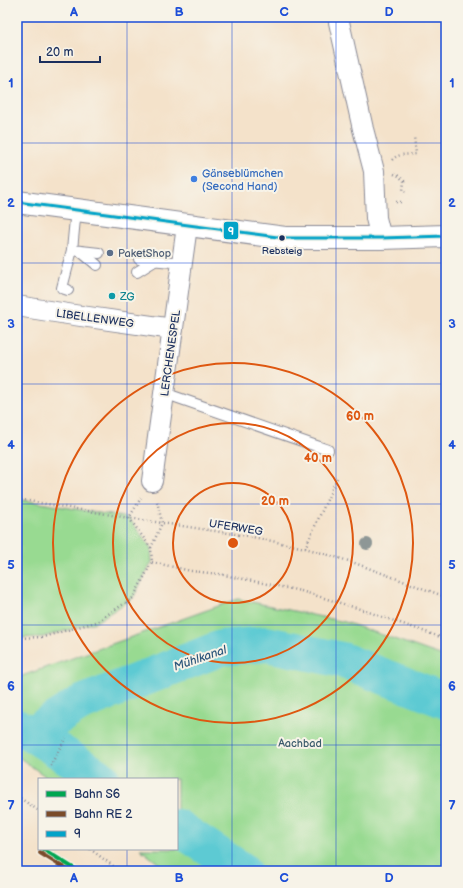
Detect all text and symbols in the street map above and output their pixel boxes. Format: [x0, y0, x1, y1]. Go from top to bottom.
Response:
text: A [69, 4, 78, 20]
text: B [174, 4, 184, 20]
text: C [279, 4, 289, 20]
text: D [384, 4, 394, 20]
scale bar [40, 38, 100, 64]
text: 20 m [46, 45, 73, 60]
text: 1 [8, 75, 14, 91]
text: 1 [449, 75, 455, 91]
place label: Gänseblümchen (Second Hand) [202, 167, 283, 193]
marker: Gänseblümchen (Second Hand) [189, 174, 199, 184]
text: 2 [7, 195, 15, 211]
text: 2 [448, 195, 456, 211]
line badge: 9 [223, 221, 239, 240]
text: 9 [228, 225, 234, 238]
marker: Rebsteig [277, 233, 287, 243]
place label: Rebsteig [262, 245, 302, 257]
place label: PaketShop [118, 247, 171, 260]
marker: PaketShop [105, 248, 115, 258]
place label: ZG [119, 290, 135, 303]
marker: ZG [107, 291, 117, 301]
street label: LIBELLENWEG [55, 307, 135, 330]
street label: LERCHENESPEL [158, 308, 183, 397]
text: 3 [7, 316, 15, 332]
text: 3 [448, 316, 456, 332]
text: 60 m [346, 409, 374, 424]
text: 4 [7, 437, 15, 453]
text: 4 [448, 437, 456, 453]
text: 40 m [304, 451, 332, 466]
text: 20 m [261, 494, 289, 509]
street label: UFERWEG [208, 517, 264, 538]
centre of rings [226, 536, 240, 550]
text: 5 [7, 557, 15, 573]
text: 5 [448, 557, 456, 573]
water label: Mühlkanal [172, 642, 230, 675]
text: 6 [7, 678, 15, 694]
text: 6 [448, 678, 456, 694]
park label: Aachbad [278, 737, 322, 750]
legend [38, 778, 178, 850]
text: Bahn S6 [74, 787, 120, 802]
text: 7 [7, 798, 15, 814]
text: 7 [448, 798, 456, 814]
text: Bahn RE 2 [74, 807, 132, 822]
text: 9 [74, 827, 81, 842]
text: A [69, 870, 78, 886]
text: B [174, 870, 184, 886]
text: C [279, 870, 289, 886]
text: D [384, 870, 394, 886]

